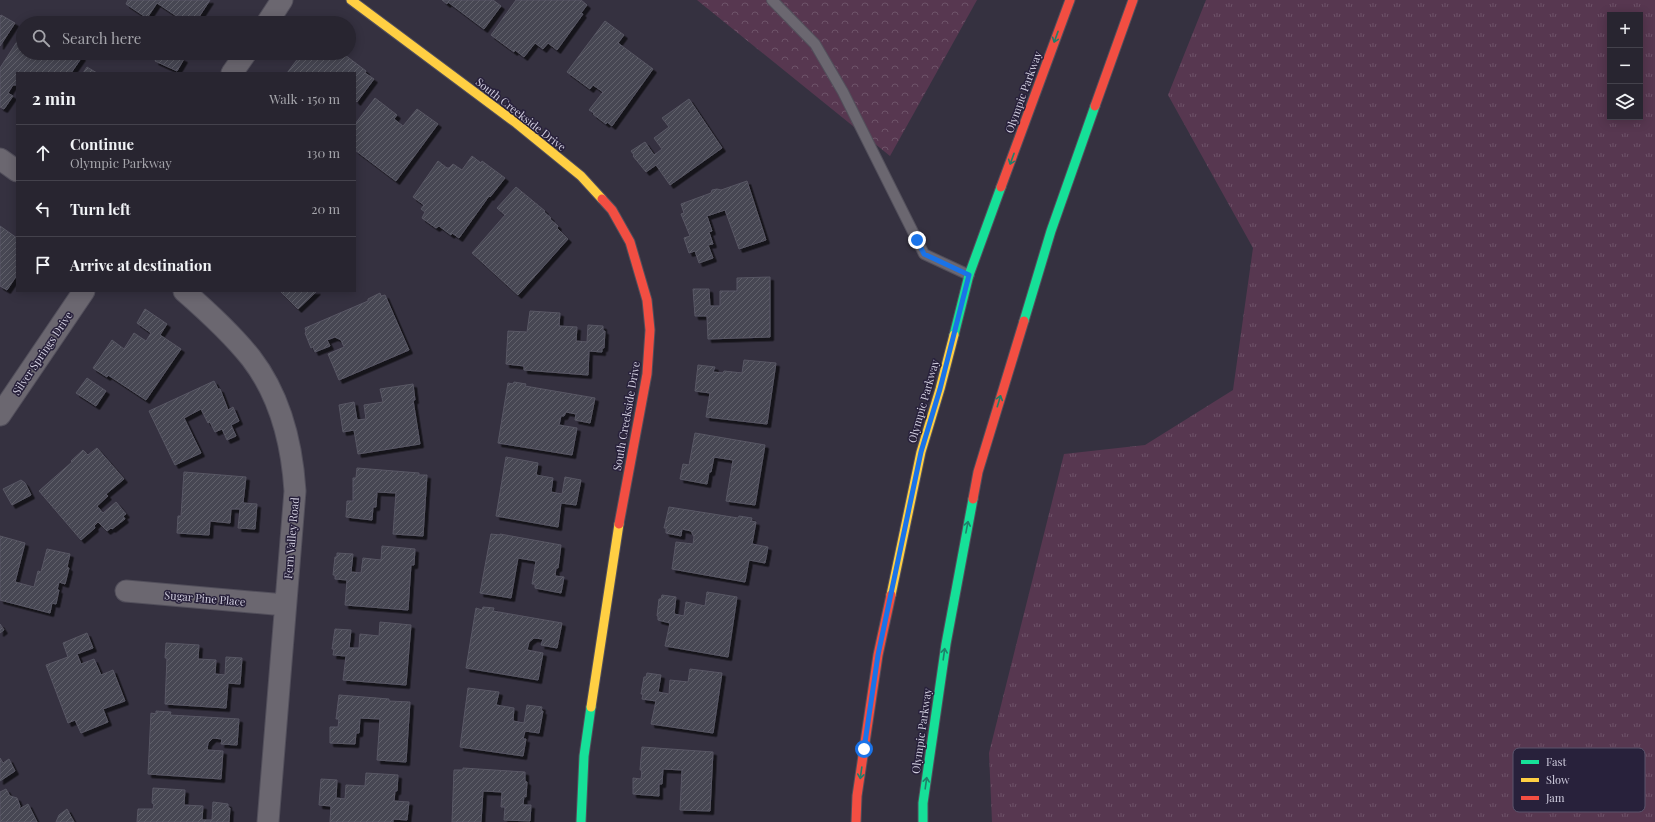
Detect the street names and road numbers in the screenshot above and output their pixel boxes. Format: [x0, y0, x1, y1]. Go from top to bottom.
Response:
street label: Olympic Parkway [1001, 49, 1045, 135]
street label: South Creekside Drive [473, 74, 570, 154]
street label: Silver Springs Drive [8, 308, 76, 398]
street label: Olympic Parkway [904, 357, 942, 444]
street label: South Creekside Drive [609, 360, 643, 472]
street label: Fern Valley Road [280, 496, 302, 579]
street label: Sugar Pine Place [164, 587, 247, 609]
street label: Olympic Parkway [908, 687, 934, 775]

